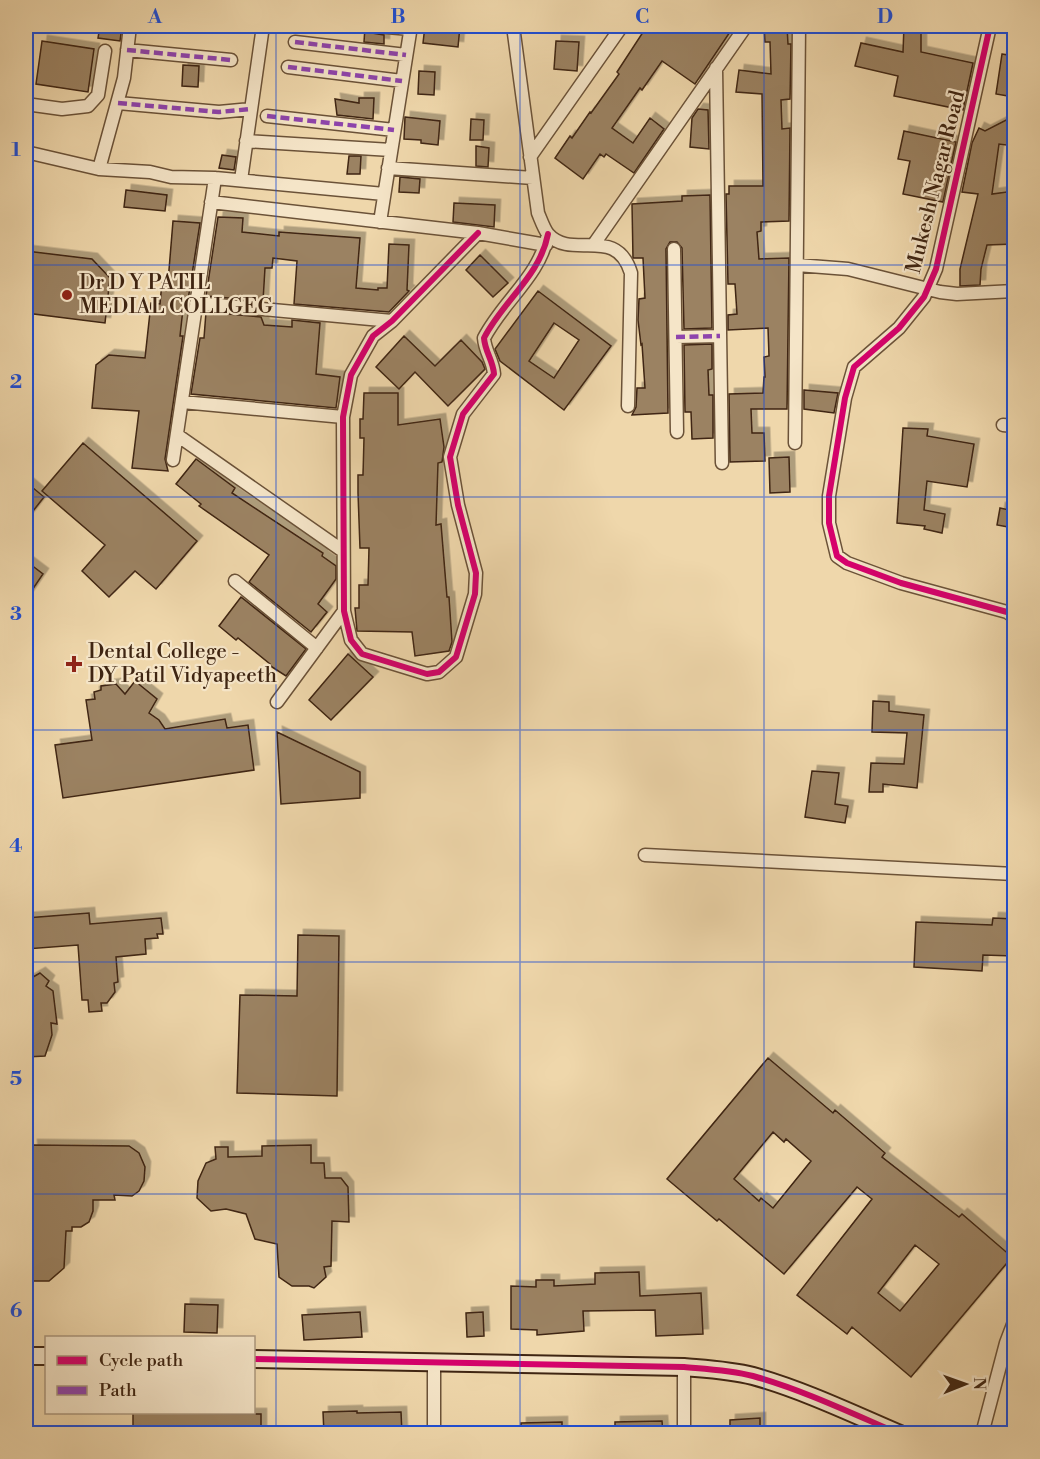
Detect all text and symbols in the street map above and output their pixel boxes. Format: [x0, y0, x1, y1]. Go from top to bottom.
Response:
text: A [147, 5, 163, 30]
text: B [390, 5, 406, 30]
text: C [635, 5, 649, 30]
text: D [877, 5, 893, 30]
street label: Mukesh Nagar Road [901, 88, 971, 276]
text: 1 [11, 138, 21, 163]
place label: Dr D Y PATIL MEDIAL COLLGEG [79, 270, 273, 320]
marker: Dr D Y PATIL MEDIAL COLLGEG [60, 288, 74, 302]
text: 2 [10, 370, 22, 395]
text: 3 [10, 602, 22, 627]
place label: Dental College - DY Patil Vidyapeeth [88, 639, 278, 689]
marker: Dental College - DY Patil Vidyapeeth [65, 655, 83, 673]
text: 4 [9, 834, 23, 859]
text: 5 [10, 1067, 22, 1092]
text: 6 [10, 1299, 23, 1324]
legend [45, 1336, 255, 1414]
text: Cycle path [99, 1349, 183, 1372]
north arrow [935, 1354, 995, 1414]
text: N [969, 1377, 989, 1391]
text: Path [99, 1379, 137, 1402]

